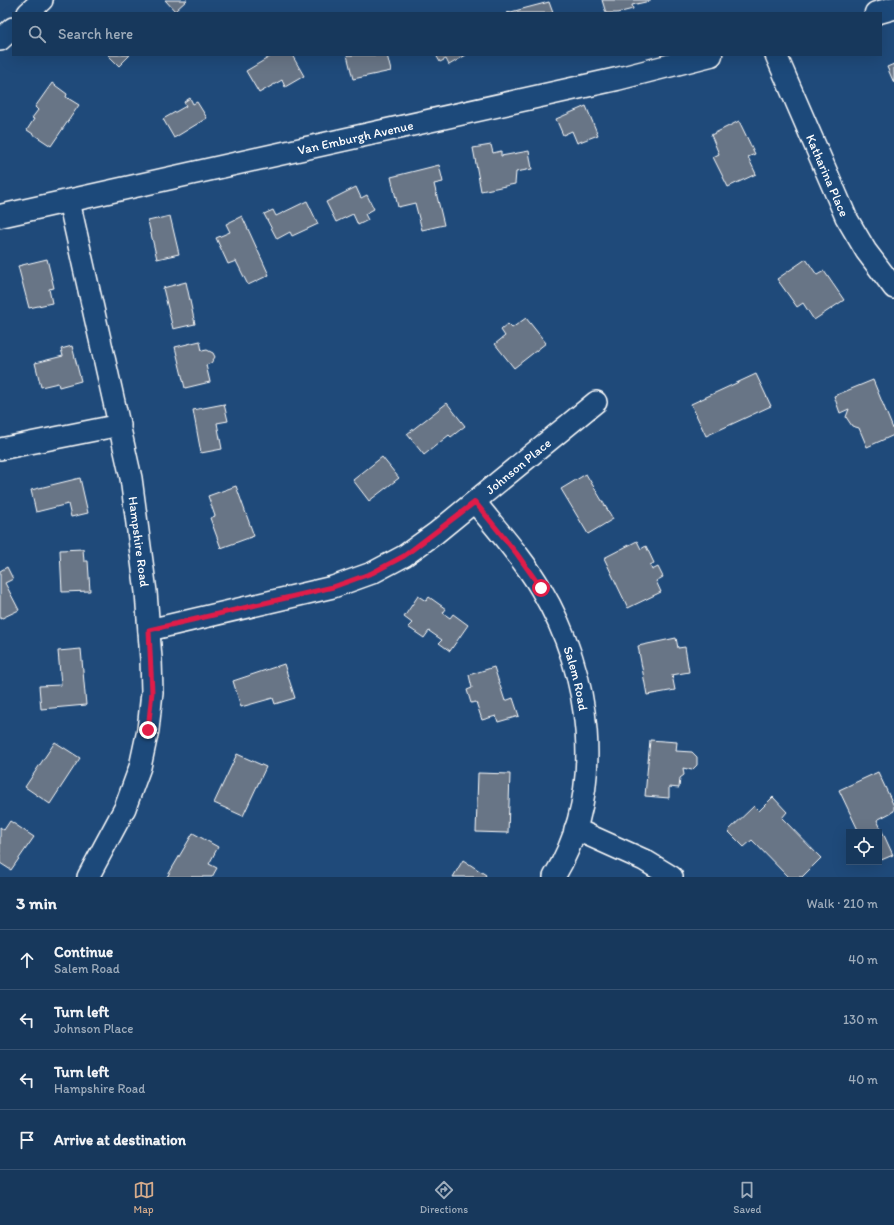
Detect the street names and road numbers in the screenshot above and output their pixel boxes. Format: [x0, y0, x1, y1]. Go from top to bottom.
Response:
street label: Van Emburgh Avenue [296, 117, 415, 158]
street label: Katharina Place [803, 132, 852, 219]
street label: Johnson Place [483, 435, 554, 497]
street label: Hampshire Road [125, 495, 152, 588]
street label: Salem Road [560, 644, 591, 712]

